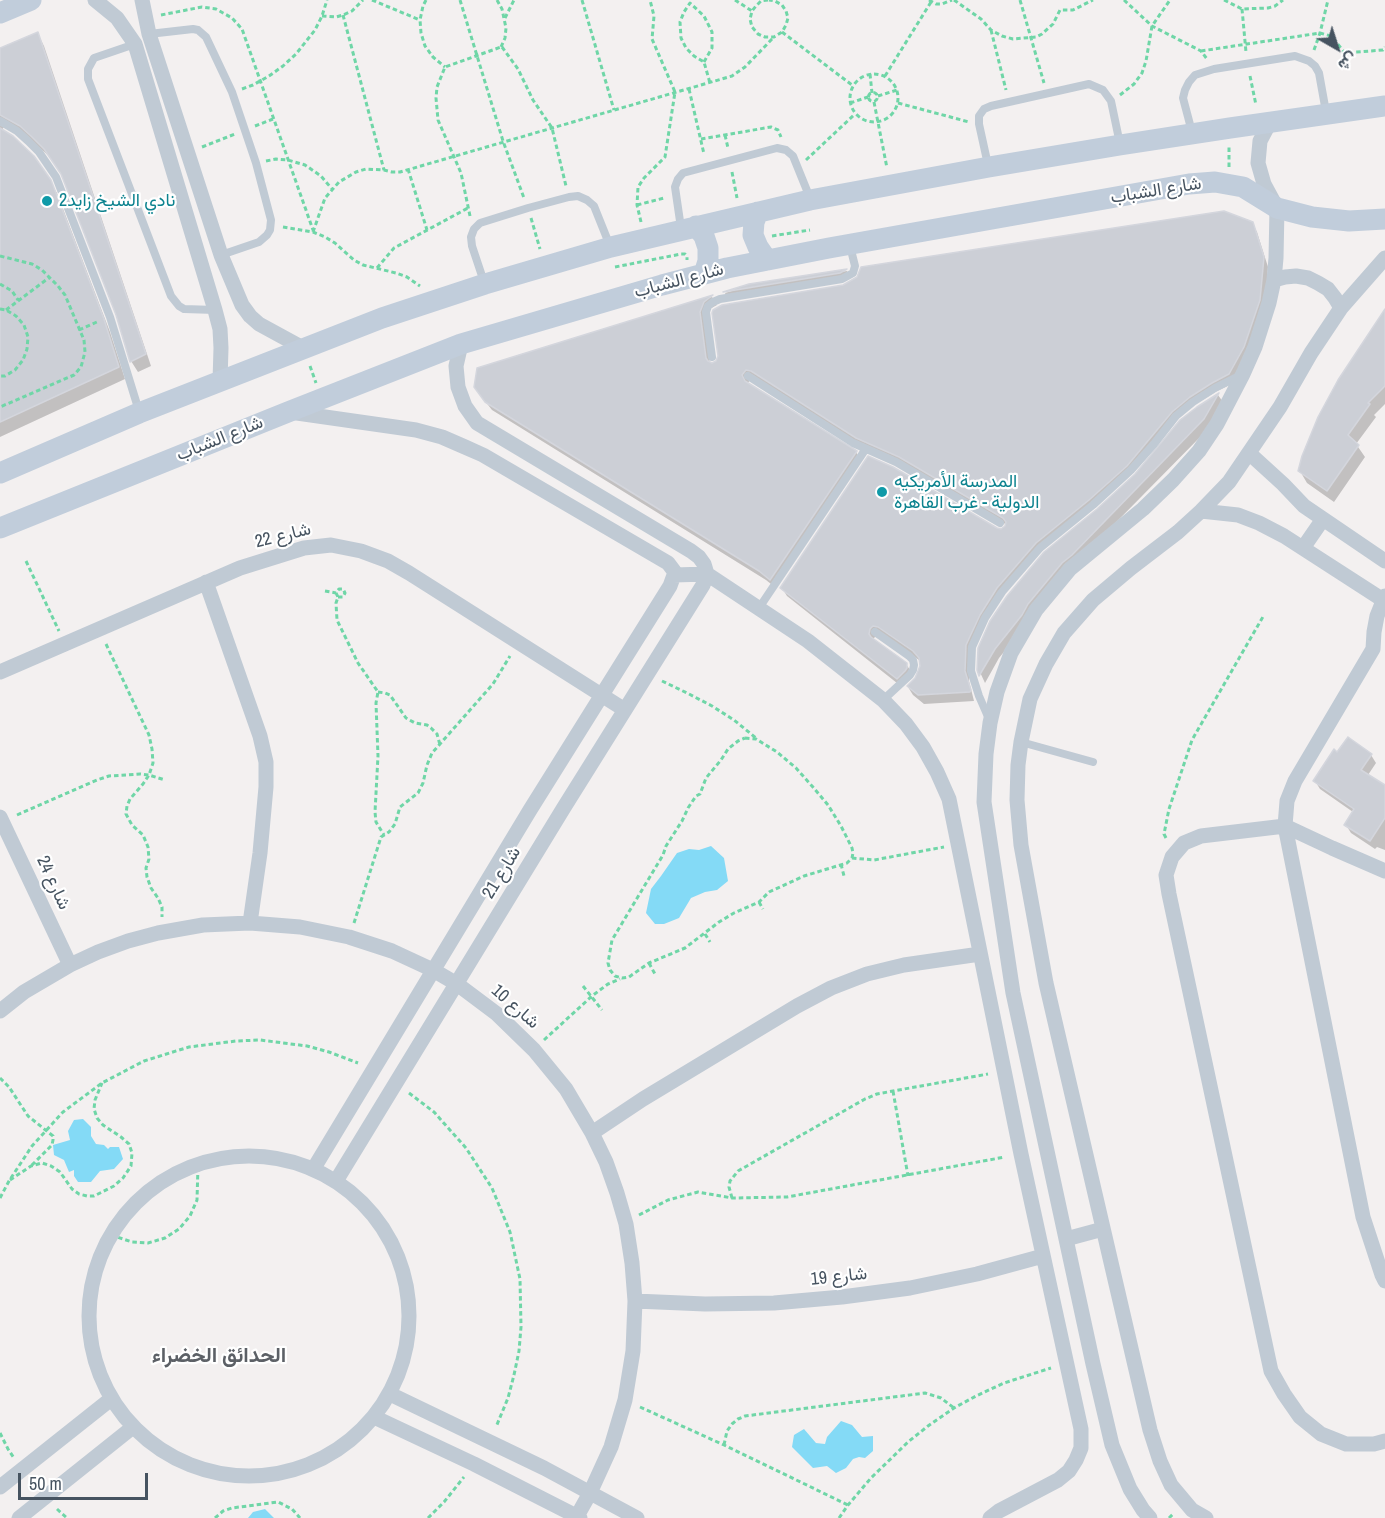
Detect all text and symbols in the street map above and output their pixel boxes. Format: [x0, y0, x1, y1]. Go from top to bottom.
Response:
north arrow [1307, 18, 1367, 78]
text: ش [1334, 47, 1363, 77]
street label: شارع الشباب [1109, 173, 1203, 209]
place label: نادي الشيخ زايد2 [59, 190, 175, 212]
marker: نادي الشيخ زايد2 [40, 194, 54, 208]
street label: شارع الشباب [632, 259, 726, 303]
street label: شارع الشباب [174, 412, 266, 466]
place label: المدرسة الأمريكيه الدولية - غرب القاهرة [894, 471, 1039, 514]
marker: المدرسة الأمريكيه الدولية - غرب القاهرة [875, 485, 889, 499]
street label: شارع 22 [253, 519, 313, 553]
street label: شارع 21 [478, 843, 526, 903]
street label: شارع 24 [31, 853, 75, 913]
street label: شارع 10 [487, 980, 543, 1034]
street label: شارع 19 [810, 1263, 868, 1291]
district label: الحدائق الخضراء [152, 1343, 286, 1369]
scale bar [21, 1461, 152, 1499]
text: 50 m [29, 1471, 62, 1496]

